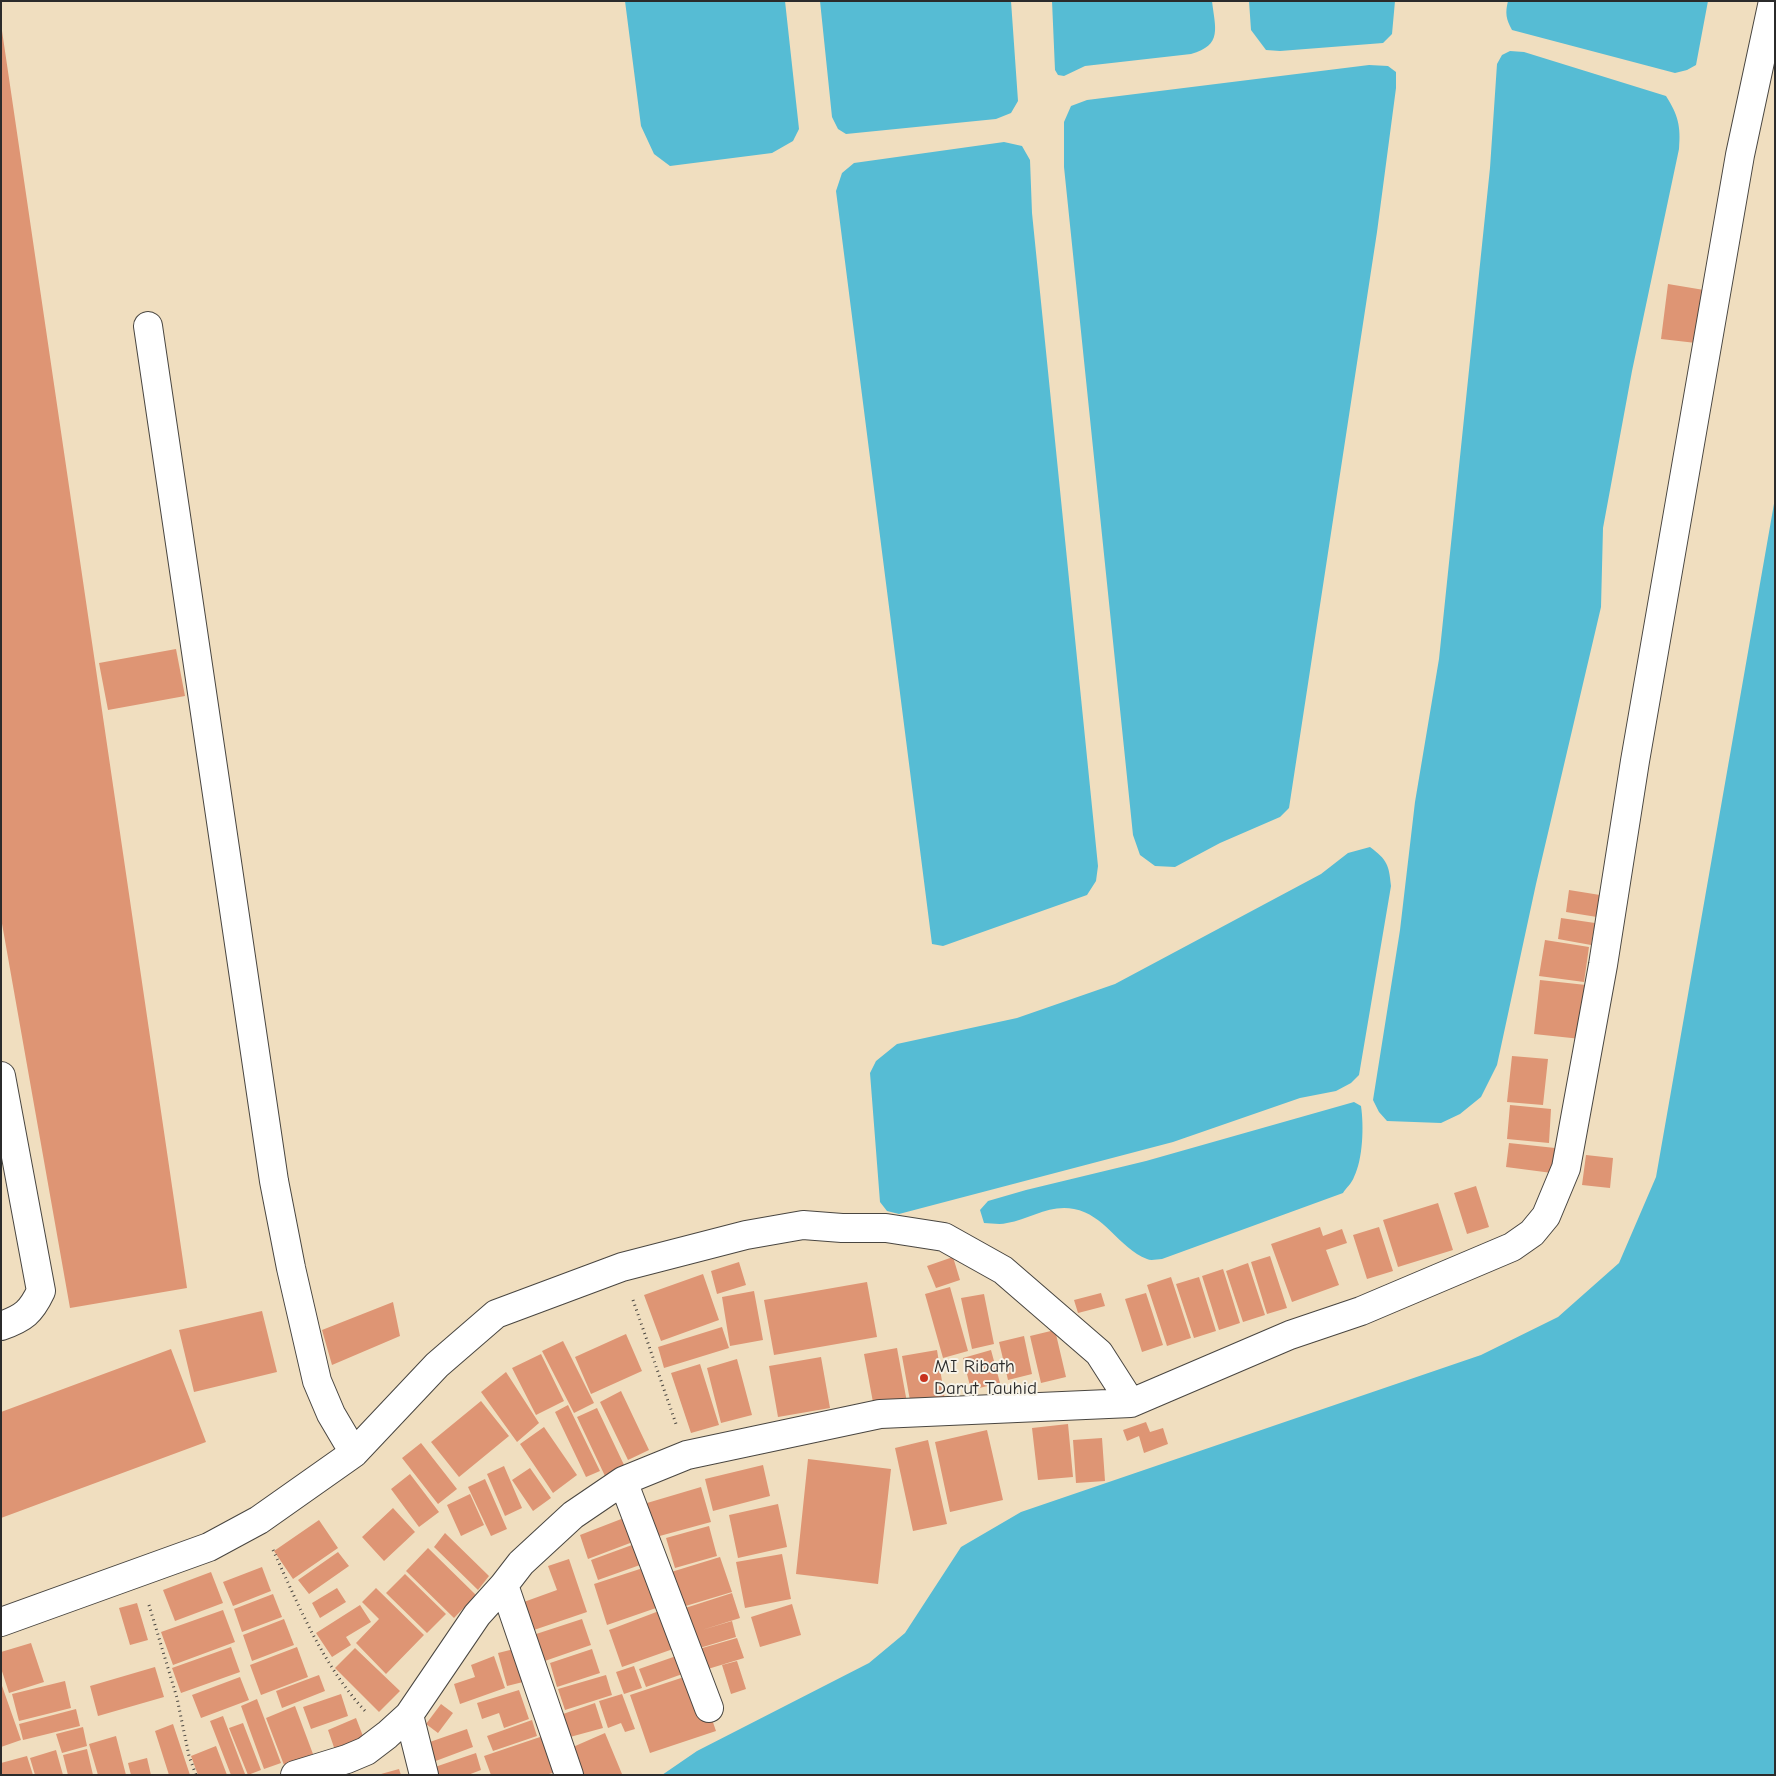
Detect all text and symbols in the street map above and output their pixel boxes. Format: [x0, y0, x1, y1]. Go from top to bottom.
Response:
place label: MI Ribath Darut Tauhid [934, 1356, 1037, 1400]
marker: MI Ribath Darut Tauhid [918, 1372, 930, 1384]

